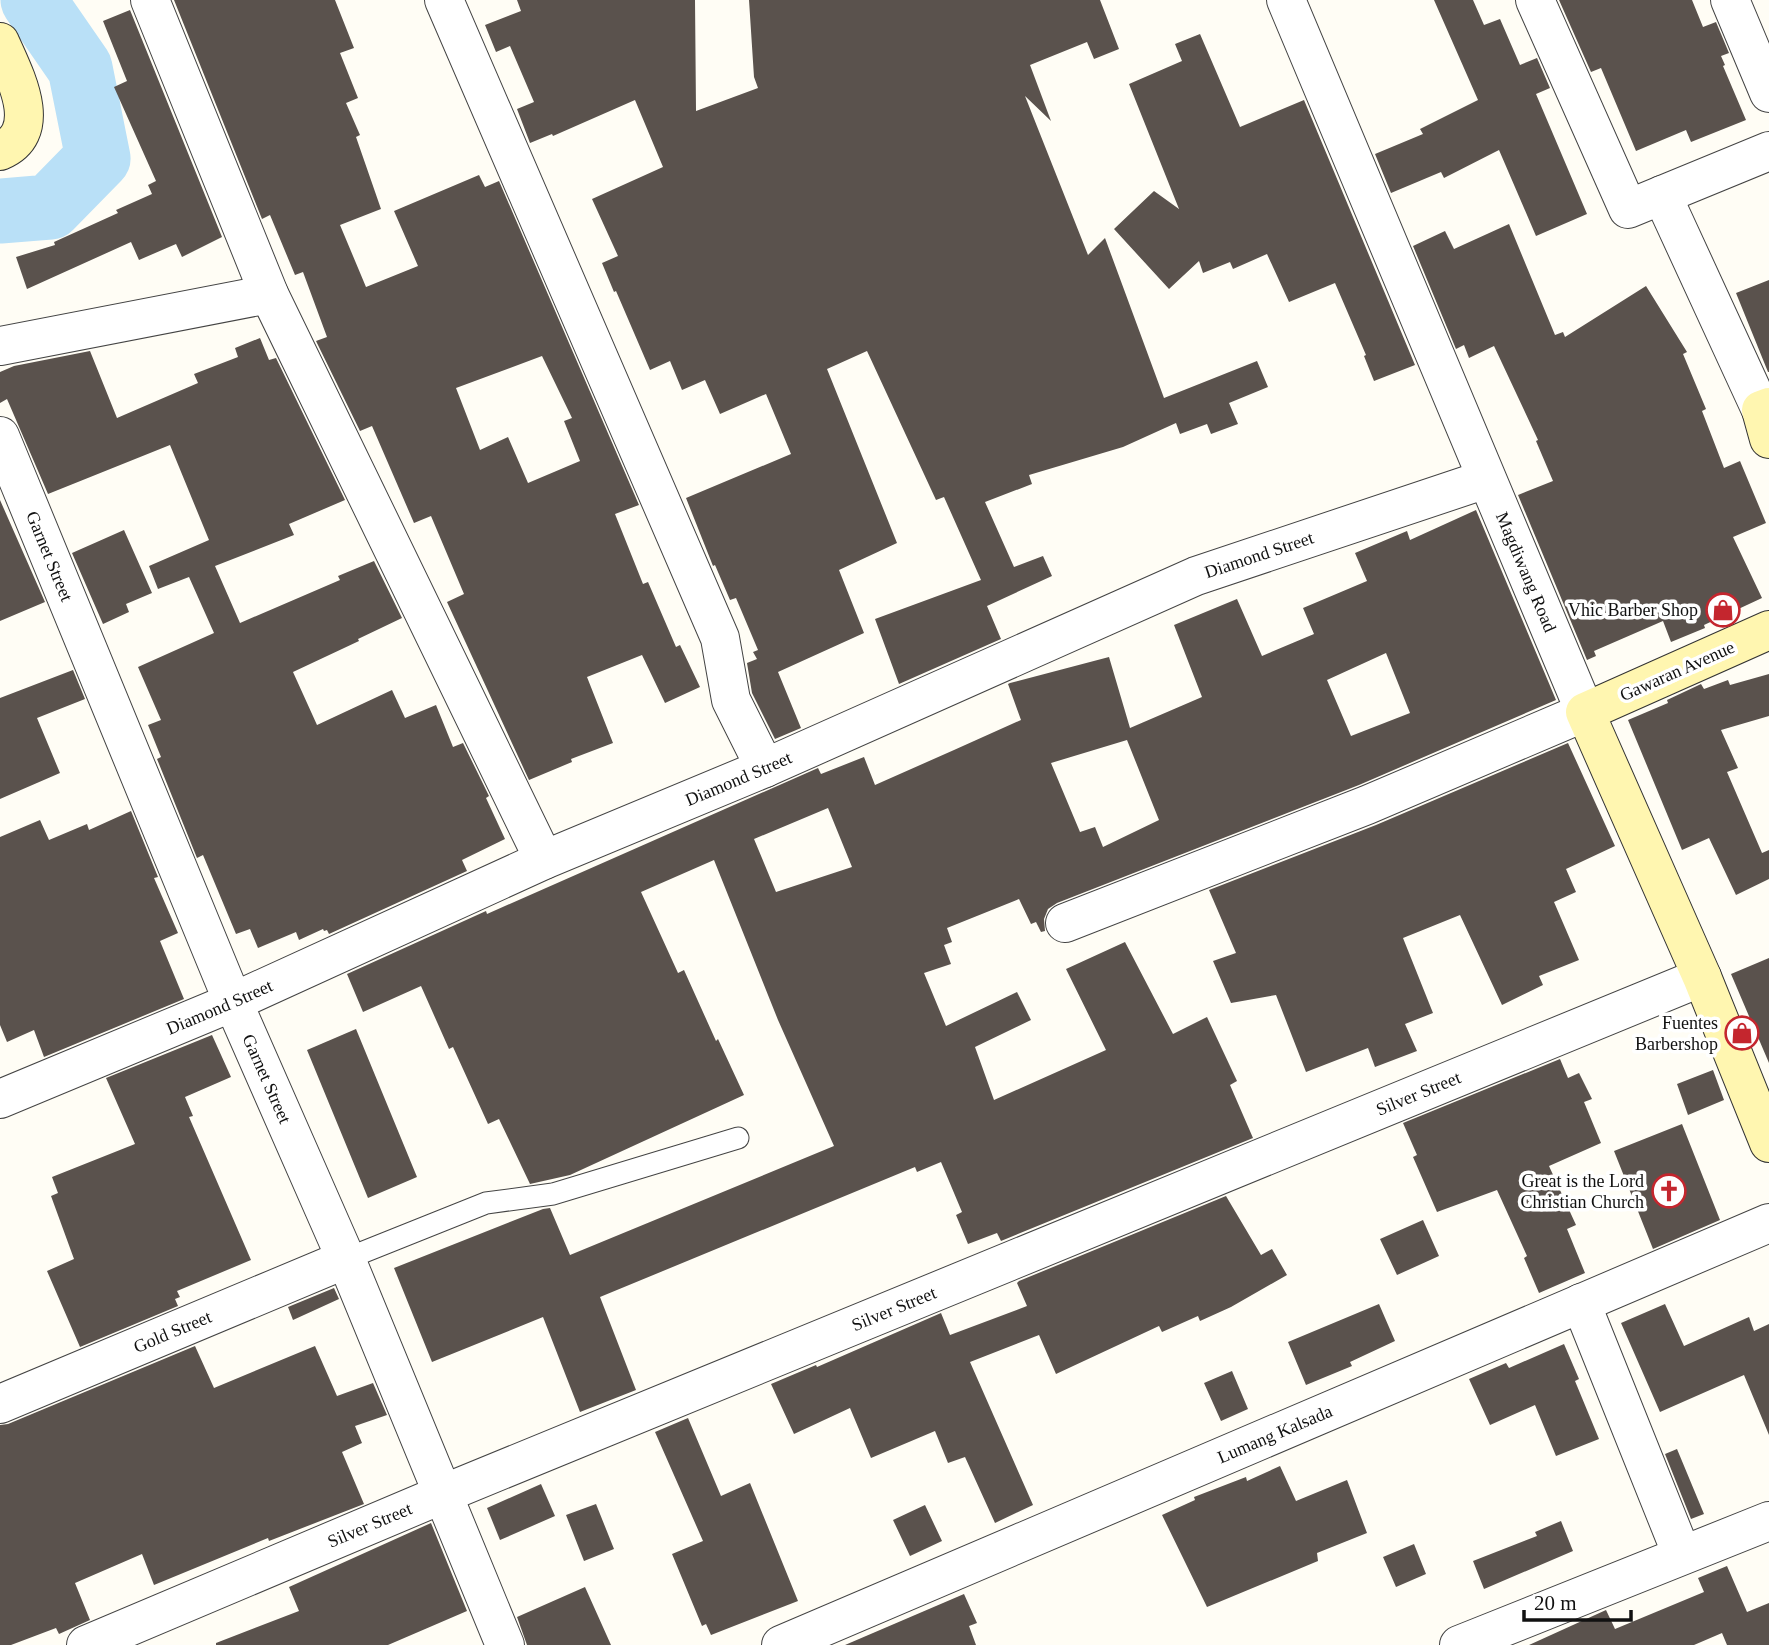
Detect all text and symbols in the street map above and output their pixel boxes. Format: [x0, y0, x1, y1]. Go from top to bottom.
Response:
street label: Garnet Street [22, 508, 77, 604]
street label: Magdiwang Road [1492, 509, 1560, 635]
street label: Diamond Street [1202, 527, 1316, 582]
shop icon: Vhic Barber Shop [1704, 591, 1742, 629]
place label: Vhic Barber Shop [1568, 600, 1698, 620]
street label: Gawaran Avenue [1617, 637, 1737, 705]
street label: Diamond Street [682, 747, 795, 810]
street label: Diamond Street [163, 975, 276, 1039]
place label: Fuentes Barbershop [1635, 1013, 1718, 1054]
shop icon: Fuentes Barbershop [1723, 1014, 1761, 1052]
street label: Garnet Street [238, 1031, 295, 1127]
street label: Silver Street [1373, 1067, 1464, 1120]
place label: Great is the Lord Christian Church [1521, 1171, 1644, 1212]
church icon: Great is the Lord Christian Church [1650, 1172, 1688, 1210]
street label: Silver Street [849, 1283, 939, 1335]
street label: Gold Street [131, 1307, 214, 1357]
street label: Lumang Kalsada [1215, 1401, 1335, 1467]
street label: Silver Street [325, 1498, 415, 1552]
scale bar [1524, 1578, 1631, 1622]
text: 20 m [1534, 1591, 1577, 1615]

